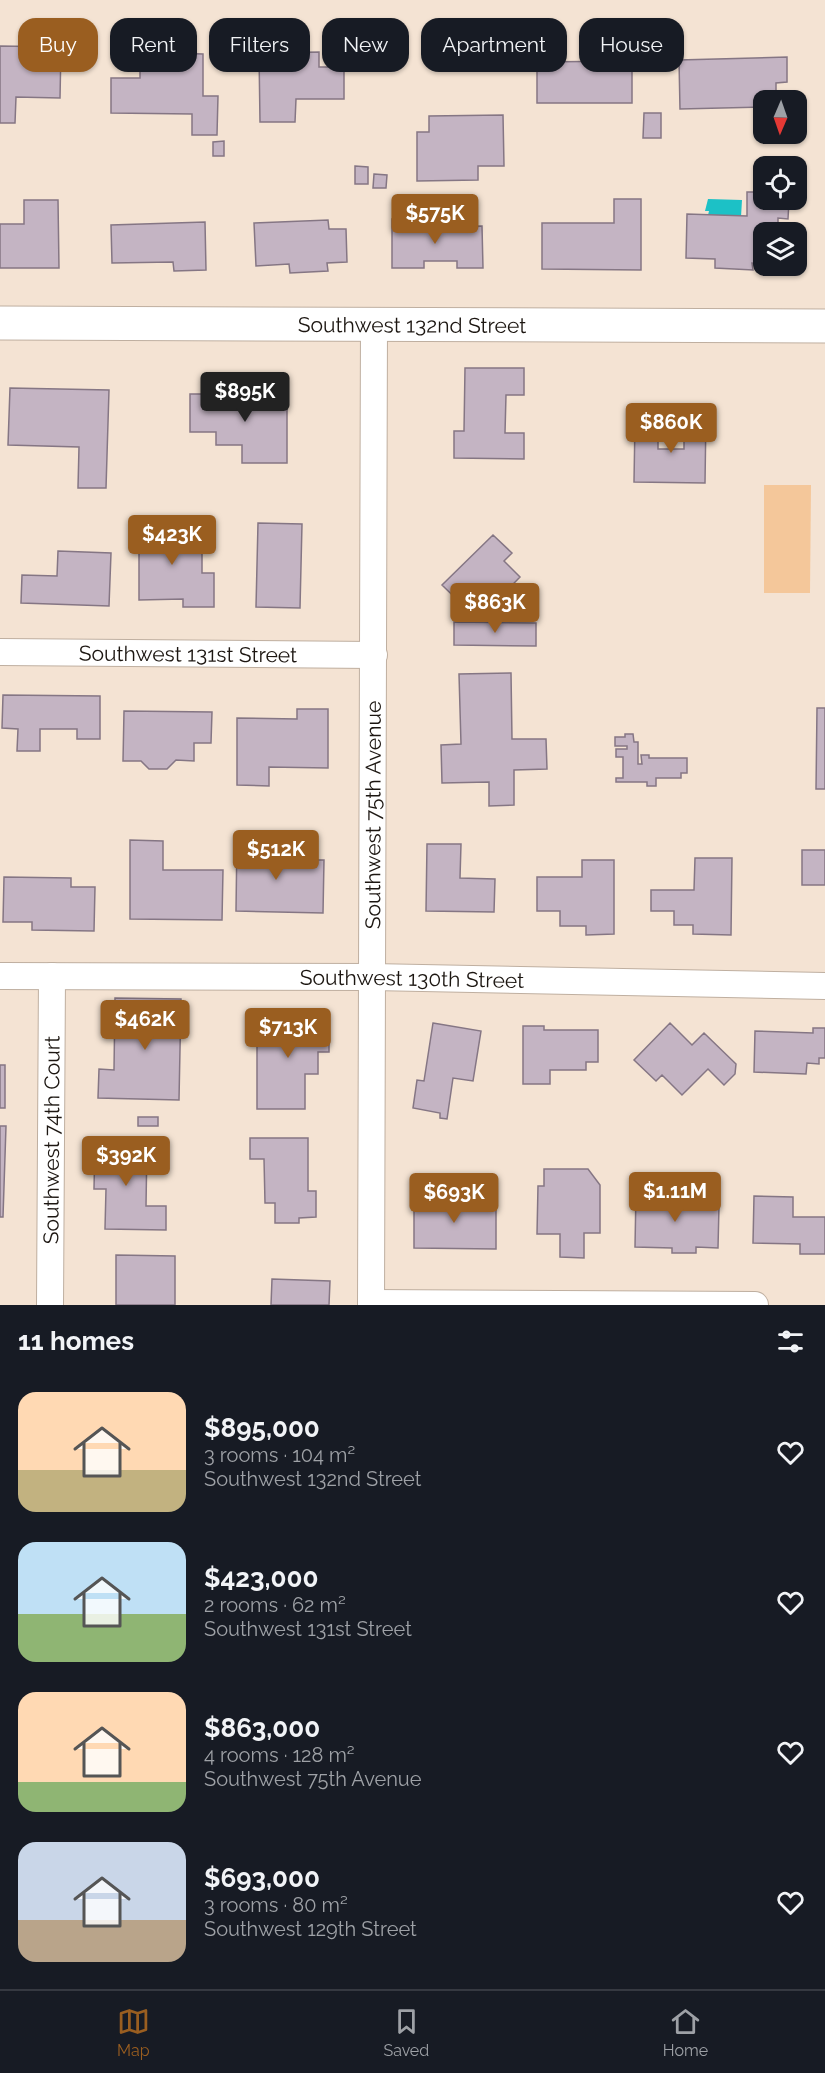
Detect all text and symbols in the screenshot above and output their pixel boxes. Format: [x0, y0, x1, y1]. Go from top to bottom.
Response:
chip: Buy [18, 18, 98, 72]
chip: Rent [110, 18, 197, 72]
chip: Filters [209, 18, 310, 72]
chip: New [322, 18, 409, 72]
chip: Apartment [421, 18, 567, 72]
chip: House [579, 18, 684, 72]
north arrow [753, 90, 807, 144]
map controls [753, 90, 807, 276]
button: locate [753, 156, 807, 210]
pin: $575K [393, 194, 477, 245]
text: $575K [405, 201, 465, 225]
button: layers [753, 222, 807, 276]
street label: Southwest 132nd Street [298, 312, 526, 337]
pin: $895K [203, 372, 287, 423]
text: $895K [215, 379, 276, 403]
pin: $860K [629, 403, 713, 454]
text: $860K [640, 410, 702, 434]
pin: $423K [130, 515, 214, 566]
text: $423K [142, 522, 202, 546]
pin: $863K [453, 583, 537, 634]
text: $863K [464, 590, 526, 614]
street label: Southwest 131st Street [79, 640, 297, 667]
street label: Southwest 75th Avenue [360, 701, 385, 929]
pin: $512K [234, 830, 318, 881]
text: $512K [247, 837, 305, 861]
street label: Southwest 130th Street [300, 964, 524, 993]
pin: $462K [103, 1000, 187, 1051]
text: $462K [115, 1007, 175, 1031]
pin: $713K [246, 1008, 330, 1059]
text: $713K [259, 1015, 317, 1039]
street label: Southwest 74th Court [38, 1036, 64, 1244]
pin: $392K [84, 1136, 168, 1187]
text: $392K [96, 1143, 156, 1167]
pin: $1.11M [626, 1172, 724, 1223]
pin: $693K [412, 1173, 496, 1224]
text: $1.11M [643, 1179, 707, 1203]
text: $693K [423, 1180, 485, 1204]
icon: filters [774, 1325, 807, 1358]
text: 11 homes [18, 1326, 134, 1356]
text: $895,000 [204, 1413, 320, 1443]
icon: home [66, 1416, 138, 1488]
icon: heart [774, 1436, 807, 1469]
text: 3 rooms · 104 m² [204, 1443, 355, 1467]
text: Southwest 132nd Street [204, 1467, 421, 1491]
text: $423,000 [204, 1563, 318, 1593]
icon: home [66, 1566, 138, 1638]
icon: heart [774, 1586, 807, 1619]
text: 2 rooms · 62 m² [204, 1593, 346, 1617]
text: Southwest 131st Street [204, 1617, 412, 1641]
text: $863,000 [204, 1713, 320, 1743]
icon: home [66, 1716, 138, 1788]
icon: heart [774, 1736, 807, 1769]
text: 4 rooms · 128 m² [204, 1743, 355, 1767]
text: Southwest 75th Avenue [204, 1767, 421, 1791]
text: $693,000 [204, 1863, 320, 1893]
icon: home [66, 1866, 138, 1938]
icon: heart [774, 1886, 807, 1919]
text: 3 rooms · 80 m² [204, 1893, 348, 1917]
text: Southwest 129th Street [204, 1917, 417, 1941]
tab: Map [117, 2005, 150, 2060]
tab: Saved [383, 2005, 429, 2060]
tab: Home [663, 2005, 708, 2060]

